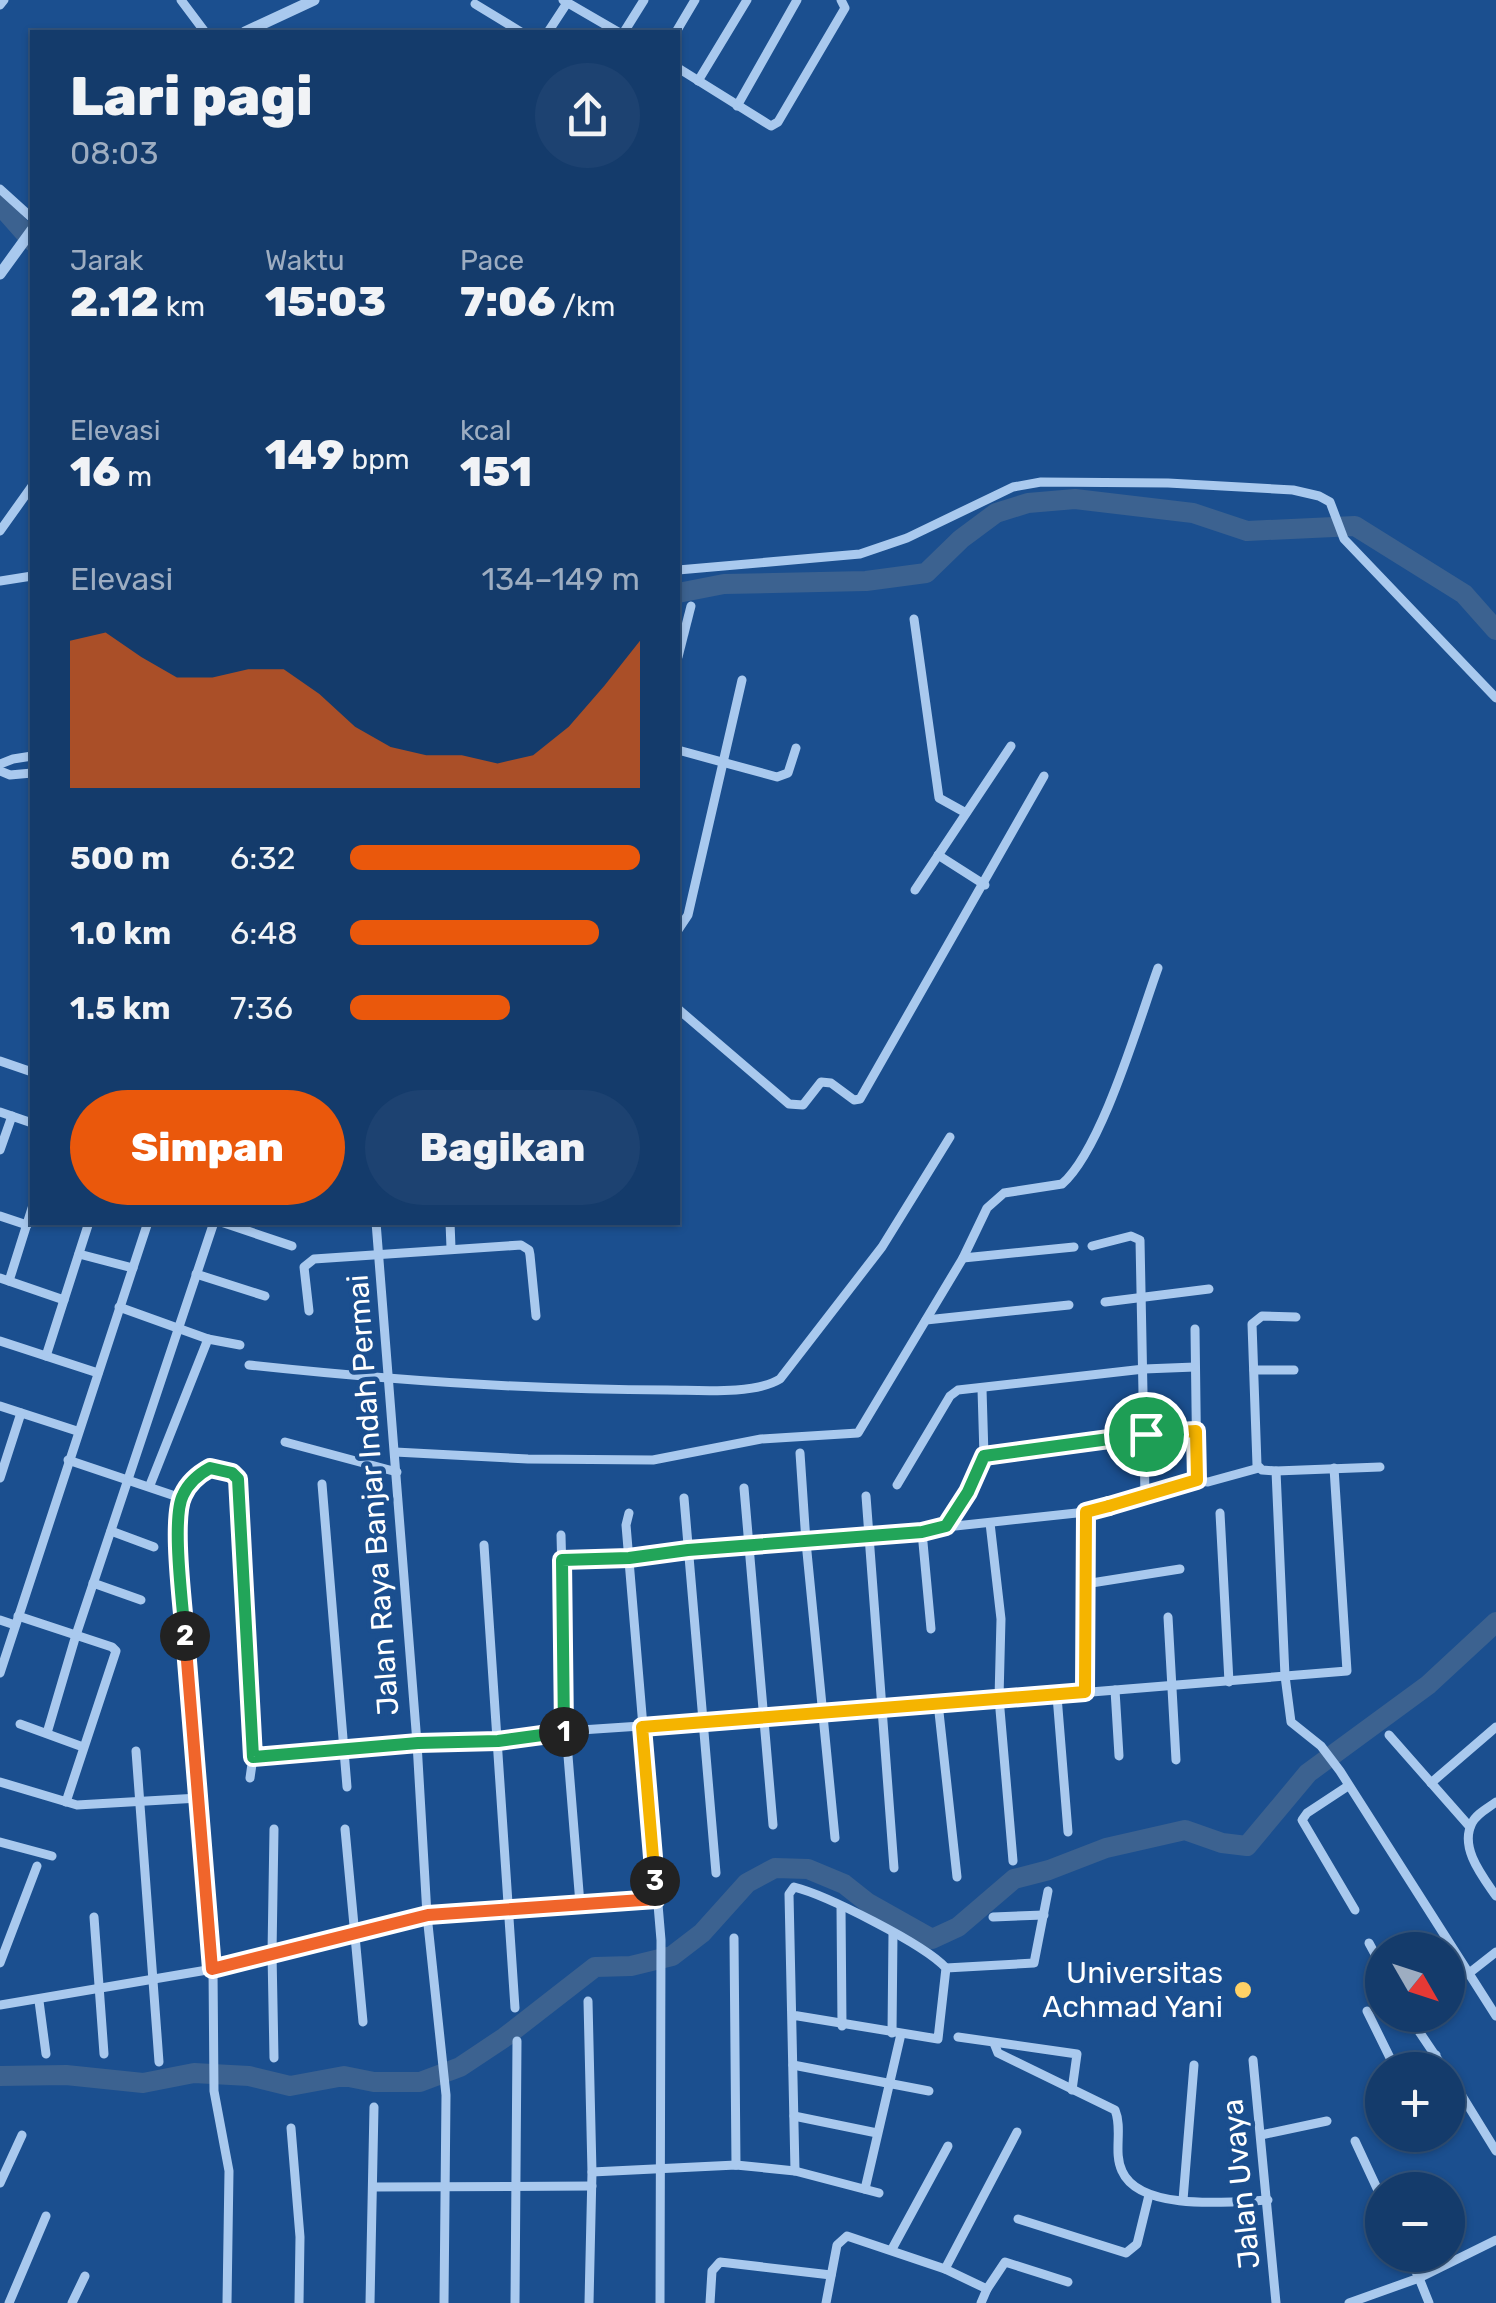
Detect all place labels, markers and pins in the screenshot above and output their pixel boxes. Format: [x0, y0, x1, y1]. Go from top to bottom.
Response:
pin [1104, 1392, 1189, 1477]
pin: 2 [160, 1611, 210, 1661]
pin: 1 [539, 1707, 589, 1757]
pin: 3 [630, 1856, 680, 1906]
place label: Universitas Achmad Yani [1042, 1955, 1223, 2025]
marker: Universitas Achmad Yani [1232, 1979, 1254, 2001]

